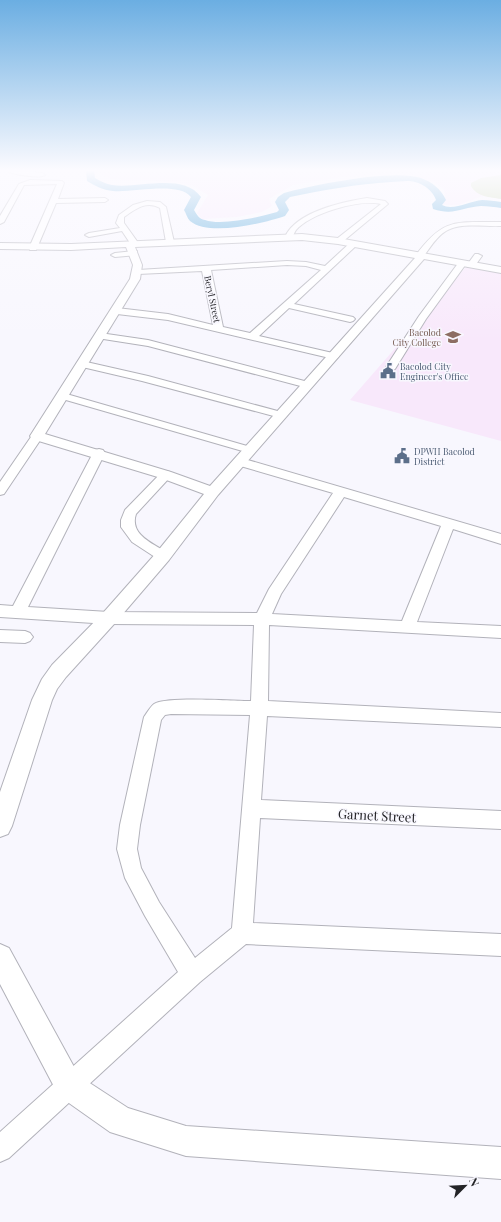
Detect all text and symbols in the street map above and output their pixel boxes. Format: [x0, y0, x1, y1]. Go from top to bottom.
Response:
street label: Beryl Street [202, 275, 224, 324]
place label: Bacolod City College [393, 326, 442, 348]
school or university icon: Bacolod City College [444, 328, 462, 346]
place label: Bacolod City Engineer's Office [400, 360, 469, 382]
public building icon: Bacolod City Engineer's Office [379, 362, 397, 380]
place label: DPWH Bacolod District [414, 445, 476, 467]
public building icon: DPWH Bacolod District [393, 447, 411, 465]
street label: Garnet Street [338, 804, 417, 826]
north arrow [445, 1166, 485, 1206]
text: N [466, 1175, 483, 1188]

